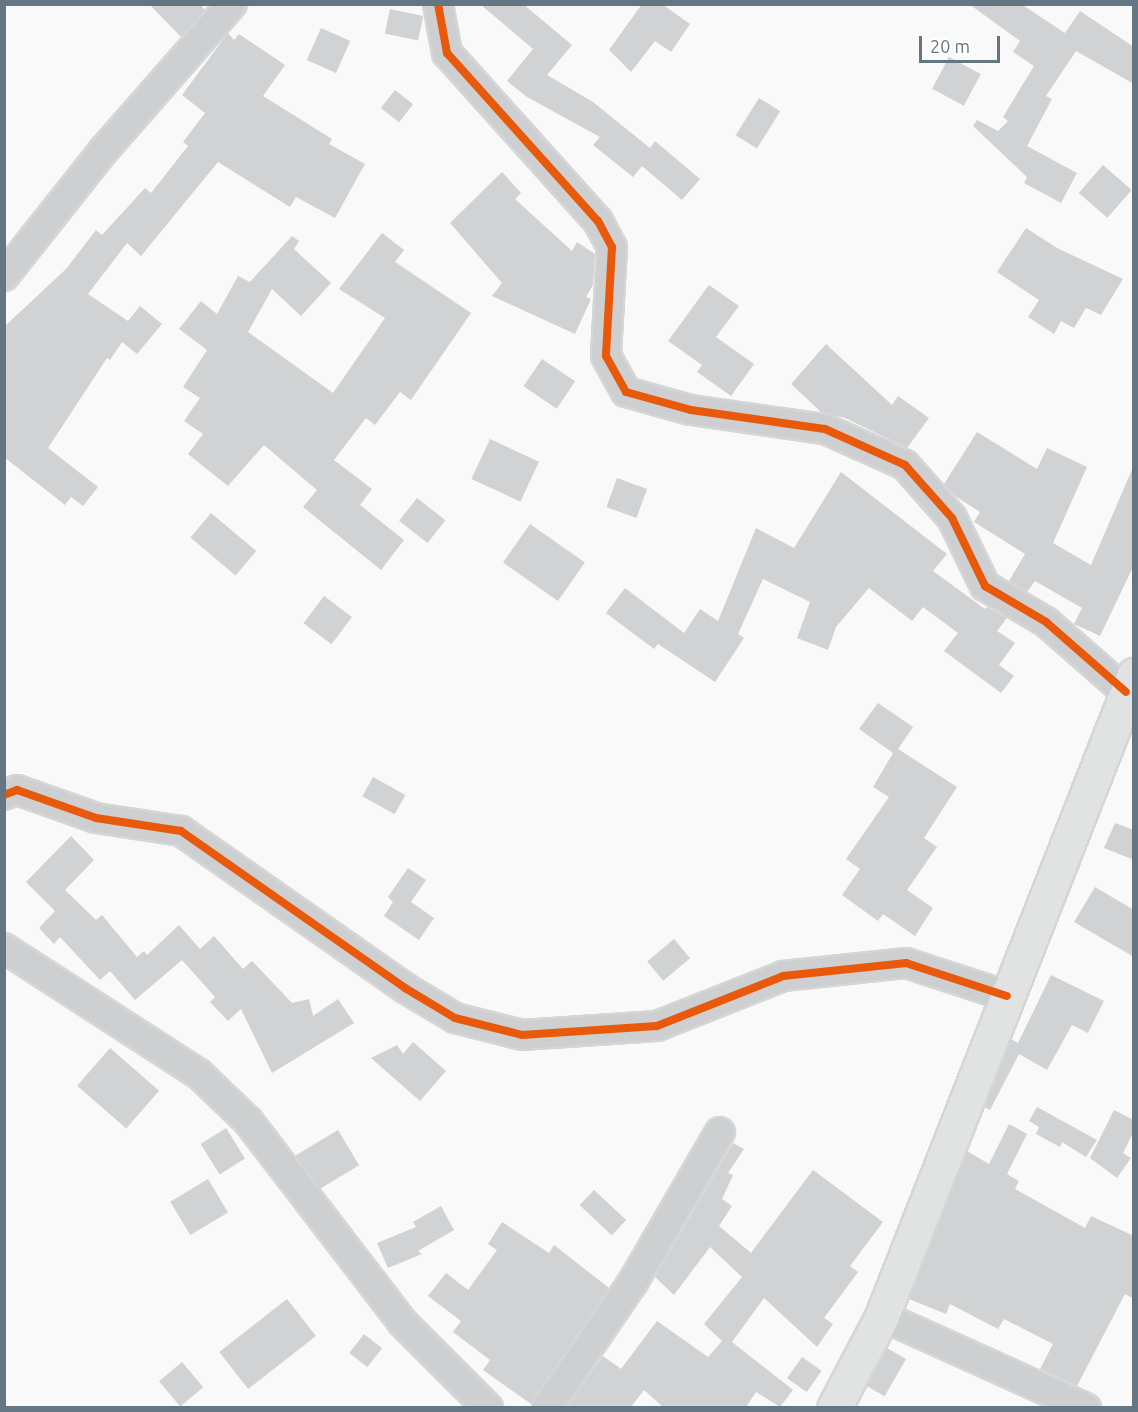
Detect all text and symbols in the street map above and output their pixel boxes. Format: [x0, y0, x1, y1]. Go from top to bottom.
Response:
scale bar [922, 24, 1003, 62]
text: 20 m [930, 36, 970, 56]

